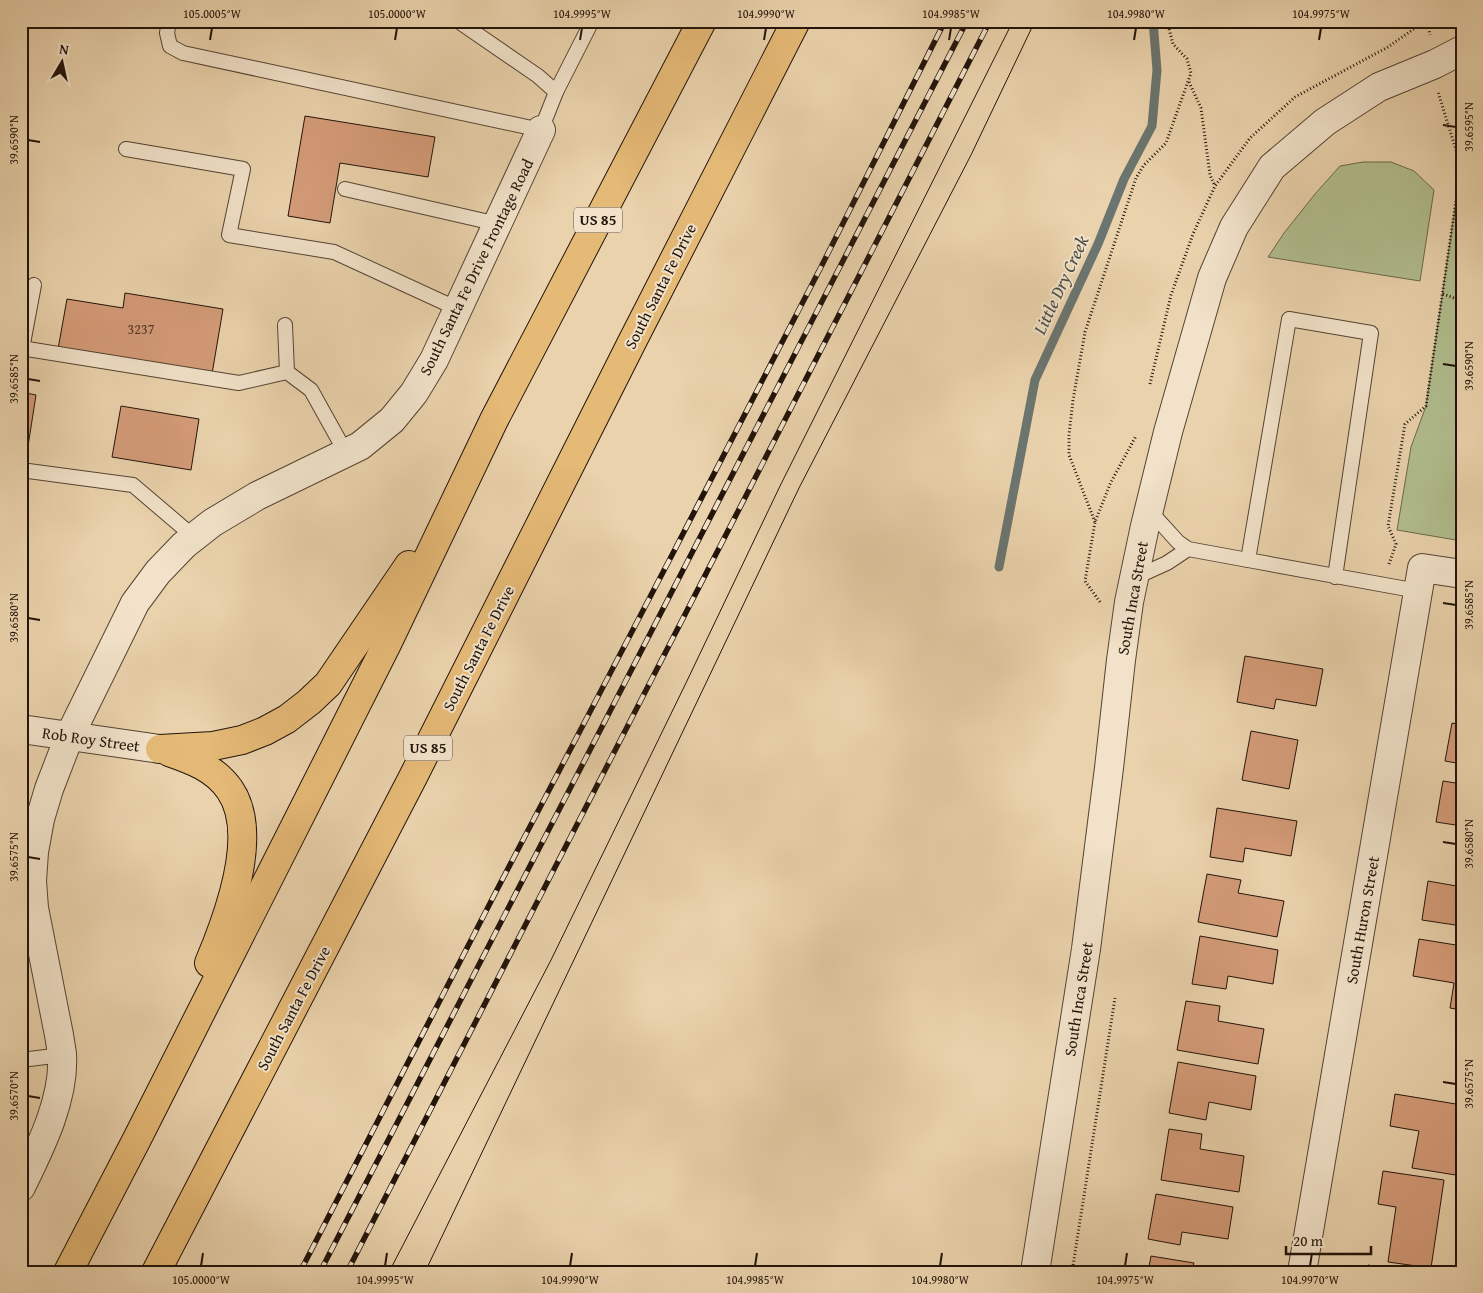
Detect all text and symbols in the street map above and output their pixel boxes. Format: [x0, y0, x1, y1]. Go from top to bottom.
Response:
text: 105.0005°W [183, 5, 242, 22]
text: 105.0000°W [368, 5, 427, 22]
text: 104.9995°W [553, 5, 612, 22]
text: 104.9990°W [737, 5, 796, 22]
text: 104.9985°W [922, 5, 981, 22]
text: 104.9980°W [1107, 5, 1166, 22]
text: 104.9975°W [1292, 5, 1351, 22]
north arrow [38, 38, 88, 88]
text: N [58, 39, 71, 60]
text: 39.6595°N [1460, 102, 1477, 152]
text: 39.6590°N [5, 115, 22, 165]
street label: South Santa Fe Drive Frontage Road [413, 154, 539, 379]
road number: US 85 [574, 208, 622, 232]
street label: South Santa Fe Drive [618, 219, 702, 353]
water label: Little Dry Creek [1025, 230, 1096, 340]
house number: 3237 [128, 319, 155, 339]
text: 39.6590°N [1460, 341, 1477, 391]
text: 39.6585°N [5, 354, 22, 404]
street label: South Inca Street [1110, 539, 1154, 657]
text: 39.6585°N [1460, 580, 1477, 630]
street label: South Santa Fe Drive [436, 581, 520, 715]
text: 39.6580°N [5, 593, 22, 643]
street label: Rob Roy Street [41, 720, 142, 758]
road number: US 85 [404, 736, 452, 760]
text: 39.6580°N [1460, 819, 1477, 869]
text: 39.6575°N [5, 832, 22, 882]
street label: South Huron Street [1339, 854, 1385, 986]
street label: South Inca Street [1057, 940, 1099, 1058]
street label: South Santa Fe Drive [250, 941, 336, 1075]
text: 39.6575°N [1460, 1059, 1477, 1109]
text: 39.6570°N [5, 1071, 22, 1121]
scale bar [1286, 1223, 1370, 1255]
text: 20 m [1293, 1230, 1324, 1251]
text: 105.0000°W [172, 1271, 231, 1288]
text: 104.9995°W [356, 1271, 415, 1288]
text: 104.9990°W [541, 1271, 600, 1288]
text: 104.9985°W [726, 1271, 785, 1288]
text: 104.9980°W [911, 1271, 970, 1288]
text: 104.9975°W [1096, 1271, 1155, 1288]
text: 104.9970°W [1281, 1271, 1340, 1288]

